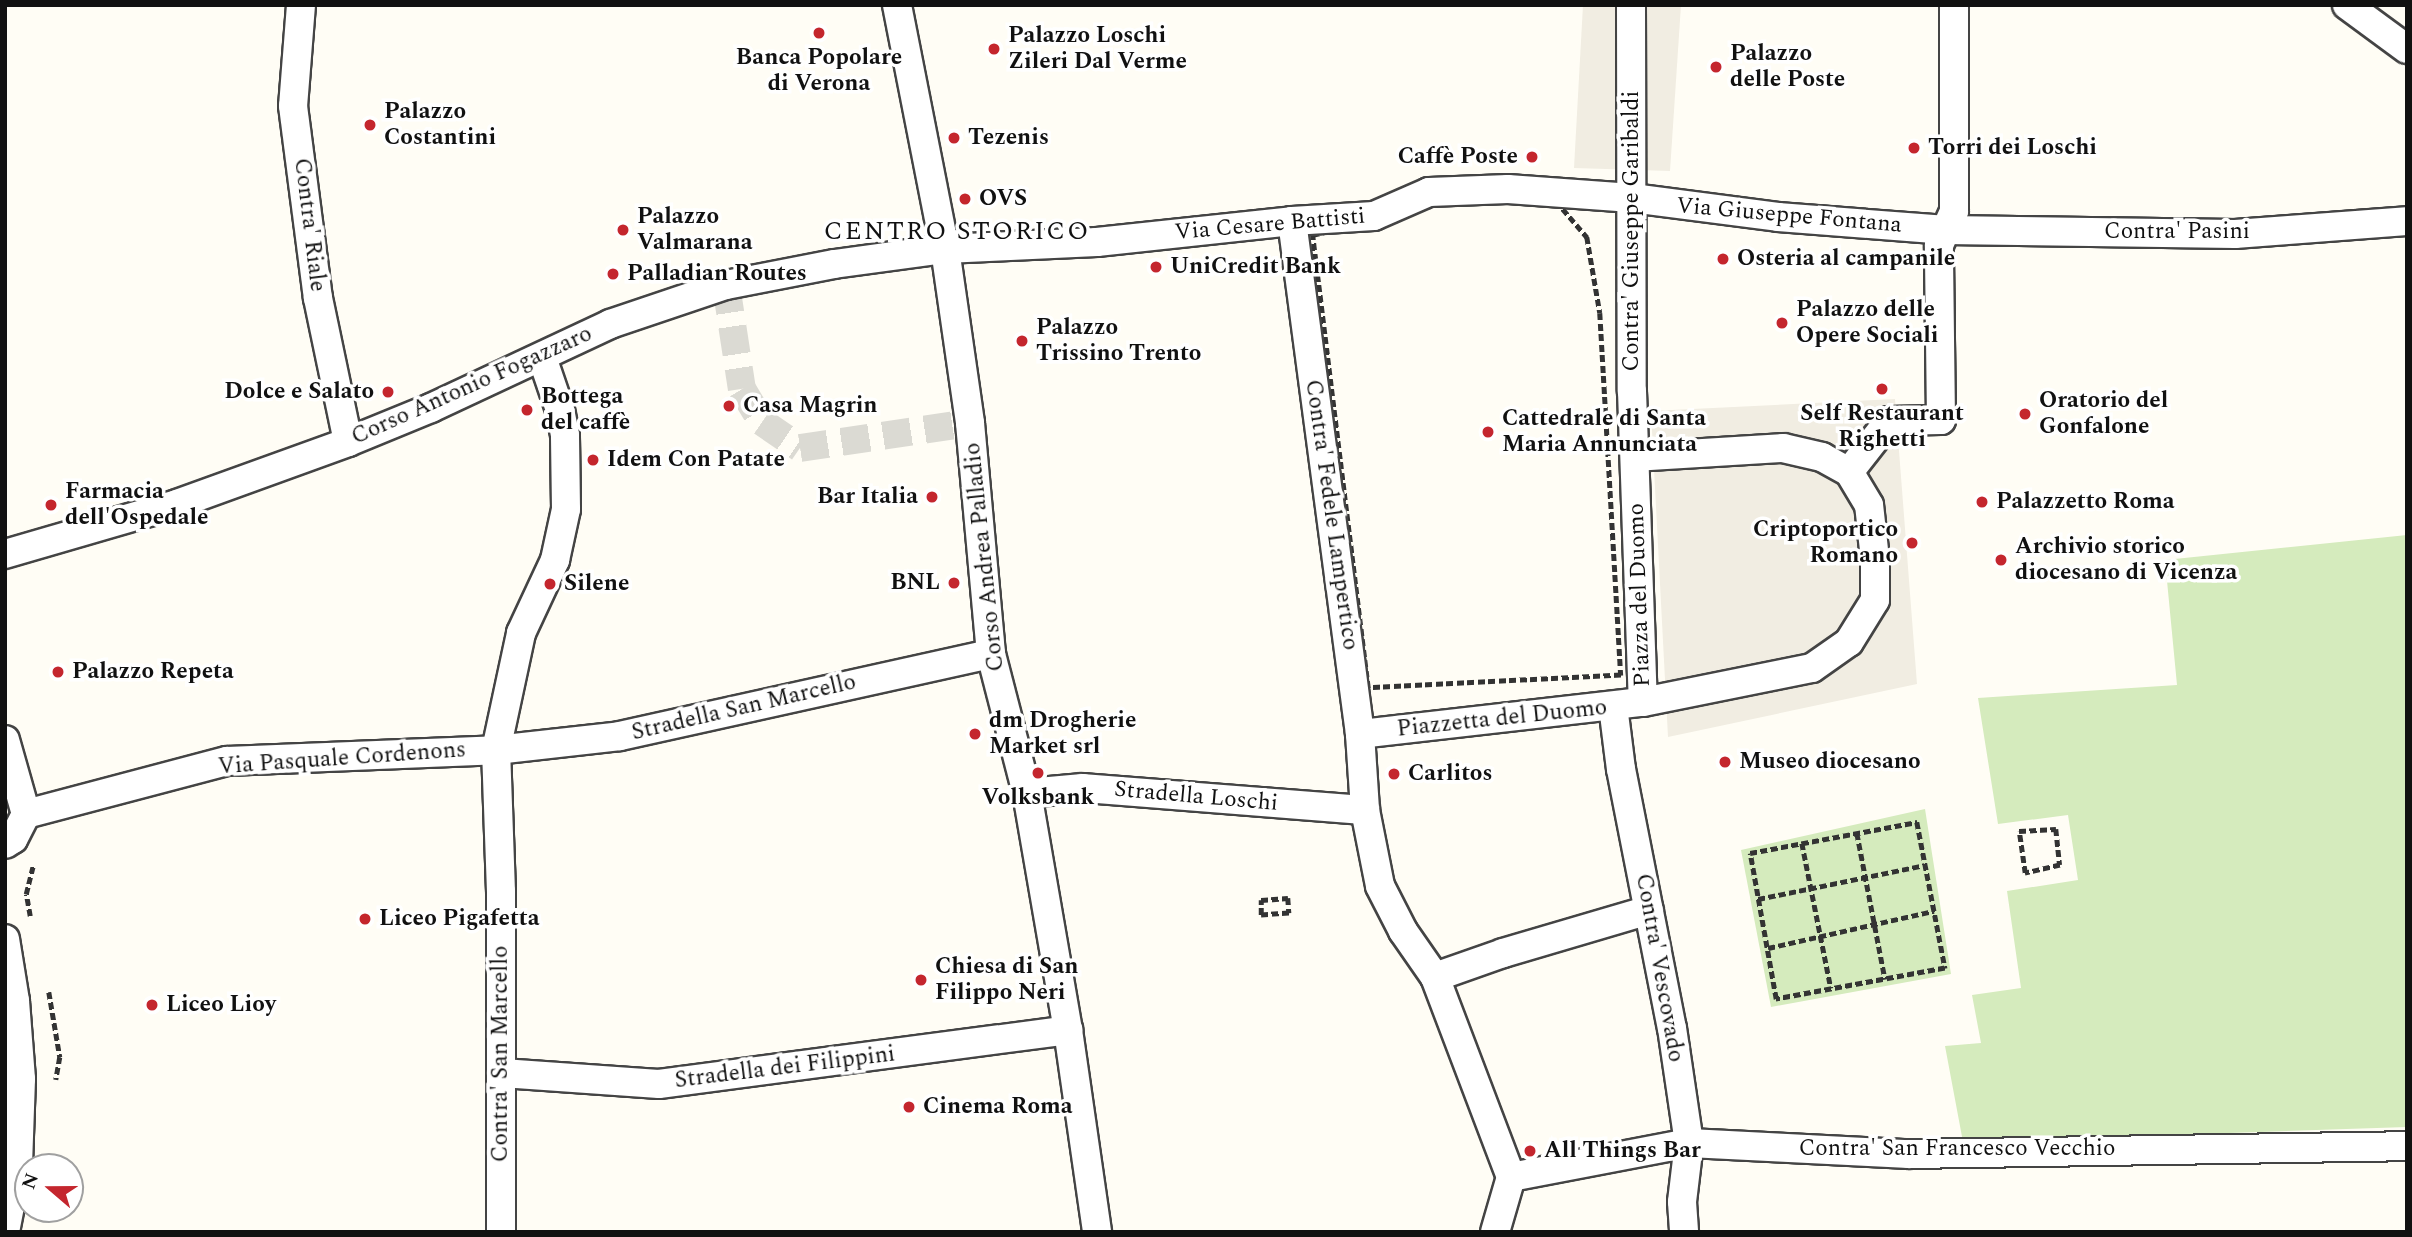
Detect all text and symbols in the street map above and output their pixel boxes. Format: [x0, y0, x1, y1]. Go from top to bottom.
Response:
place label: Palazzo Loschi Zileri Dal Verme [1008, 22, 1187, 76]
marker: Banca Popolare di Verona [811, 25, 827, 41]
place label: Palazzo delle Poste [1730, 40, 1845, 94]
marker: Palazzo Loschi Zileri Dal Verme [986, 41, 1002, 57]
place label: Banca Popolare di Verona [736, 44, 902, 98]
marker: Palazzo delle Poste [1708, 59, 1724, 75]
street label: Contra' Giuseppe Garibaldi [1618, 90, 1646, 372]
place label: Palazzo Costantini [384, 98, 496, 152]
marker: Palazzo Costantini [362, 117, 378, 133]
place label: Tezenis [968, 124, 1049, 152]
marker: Tezenis [946, 130, 962, 146]
place label: Torri dei Loschi [1928, 134, 2097, 162]
marker: Torri dei Loschi [1906, 140, 1922, 156]
place label: Caffè Poste [1398, 143, 1518, 171]
marker: Caffè Poste [1524, 149, 1540, 165]
street label: Contra' Riale [287, 157, 331, 293]
place label: OVS [979, 185, 1027, 213]
marker: OVS [957, 191, 973, 207]
street label: Via Giuseppe Fontana [1675, 192, 1903, 240]
place label: Palazzo Valmarana [637, 203, 753, 257]
street label: Via Cesare Battisti [1174, 203, 1366, 247]
district label: CENTRO STORICO [826, 216, 1088, 248]
street label: Contra' Pasini [2104, 218, 2250, 246]
marker: Palazzo Valmarana [615, 222, 631, 238]
place label: Osteria al campanile [1737, 245, 1955, 273]
marker: Osteria al campanile [1715, 251, 1731, 267]
place label: UniCredit Bank [1170, 253, 1341, 281]
marker: UniCredit Bank [1148, 259, 1164, 275]
place label: Palladian Routes [627, 260, 807, 288]
marker: Palladian Routes [605, 266, 621, 282]
place label: Palazzo delle Opere Sociali [1796, 296, 1938, 350]
place label: Palazzo Trissino Trento [1036, 314, 1201, 368]
marker: Palazzo delle Opere Sociali [1774, 315, 1790, 331]
street label: Corso Antonio Fogazzaro [347, 320, 597, 452]
marker: Palazzo Trissino Trento [1014, 333, 1030, 349]
place label: Dolce e Salato [224, 378, 374, 406]
street label: Contra' Fedele Lampertico [1298, 378, 1364, 652]
marker: Self Restaurant Righetti [1874, 381, 1890, 397]
place label: Bottega del caffè [541, 383, 630, 437]
marker: Dolce e Salato [380, 384, 396, 400]
place label: Oratorio del Gonfalone [2039, 387, 2168, 441]
place label: Casa Magrin [743, 392, 878, 420]
marker: Casa Magrin [721, 398, 737, 414]
place label: Self Restaurant Righetti [1800, 400, 1964, 454]
marker: Bottega del caffè [519, 402, 535, 418]
place label: Cattedrale di Santa Maria Annunciata [1502, 405, 1706, 459]
marker: Oratorio del Gonfalone [2017, 406, 2033, 422]
marker: Cattedrale di Santa Maria Annunciata [1480, 424, 1496, 440]
street label: Corso Andrea Palladio [959, 441, 1011, 673]
place label: Idem Con Patate [607, 446, 785, 474]
marker: Idem Con Patate [585, 452, 601, 468]
place label: Farmacia dell'Ospedale [65, 478, 208, 532]
place label: Bar Italia [817, 483, 918, 511]
place label: Palazzetto Roma [1996, 488, 2175, 516]
marker: Bar Italia [924, 489, 940, 505]
marker: Palazzetto Roma [1974, 494, 1990, 510]
marker: Farmacia dell'Ospedale [43, 497, 59, 513]
street label: Piazza del Duomo [1623, 503, 1657, 687]
place label: Criptoportico Romano [1753, 516, 1898, 570]
place label: Archivio storico diocesano di Vicenza [2015, 533, 2237, 587]
marker: Criptoportico Romano [1904, 535, 1920, 551]
marker: Archivio storico diocesano di Vicenza [1993, 552, 2009, 568]
place label: BNL [890, 569, 940, 597]
place label: Silene [564, 570, 629, 598]
marker: BNL [946, 575, 962, 591]
marker: Silene [542, 576, 558, 592]
place label: Palazzo Repeta [72, 658, 234, 686]
marker: Palazzo Repeta [50, 664, 66, 680]
street label: Stradella San Marcello [629, 669, 859, 747]
street label: Piazzetta del Duomo [1396, 694, 1608, 744]
place label: dm Drogherie Market srl [989, 707, 1136, 761]
marker: dm Drogherie Market srl [967, 726, 983, 742]
street label: Via Pasquale Cordenons [217, 737, 467, 781]
place label: Museo diocesano [1739, 748, 1921, 776]
marker: Museo diocesano [1717, 754, 1733, 770]
place label: Carlitos [1408, 760, 1493, 788]
marker: Volksbank [1030, 765, 1046, 781]
marker: Carlitos [1386, 766, 1402, 782]
street label: Stradella Loschi [1113, 776, 1279, 818]
place label: Volksbank [982, 784, 1094, 812]
street label: Contra' Vescovado [1629, 872, 1689, 1064]
place label: Liceo Pigafetta [379, 905, 539, 933]
marker: Liceo Pigafetta [357, 911, 373, 927]
street label: Contra' San Marcello [487, 946, 515, 1162]
place label: Chiesa di San Filippo Neri [935, 953, 1078, 1007]
marker: Chiesa di San Filippo Neri [913, 972, 929, 988]
place label: Liceo Lioy [166, 991, 276, 1019]
marker: Liceo Lioy [144, 997, 160, 1013]
street label: Stradella dei Filippini [673, 1041, 897, 1095]
place label: Cinema Roma [923, 1093, 1073, 1121]
marker: Cinema Roma [901, 1099, 917, 1115]
street label: Contra' San Francesco Vecchio [1799, 1135, 2115, 1163]
place label: All Things Bar [1544, 1137, 1701, 1165]
marker: All Things Bar [1522, 1143, 1538, 1159]
north arrow [14, 1153, 84, 1223]
text: N [14, 1169, 47, 1194]

